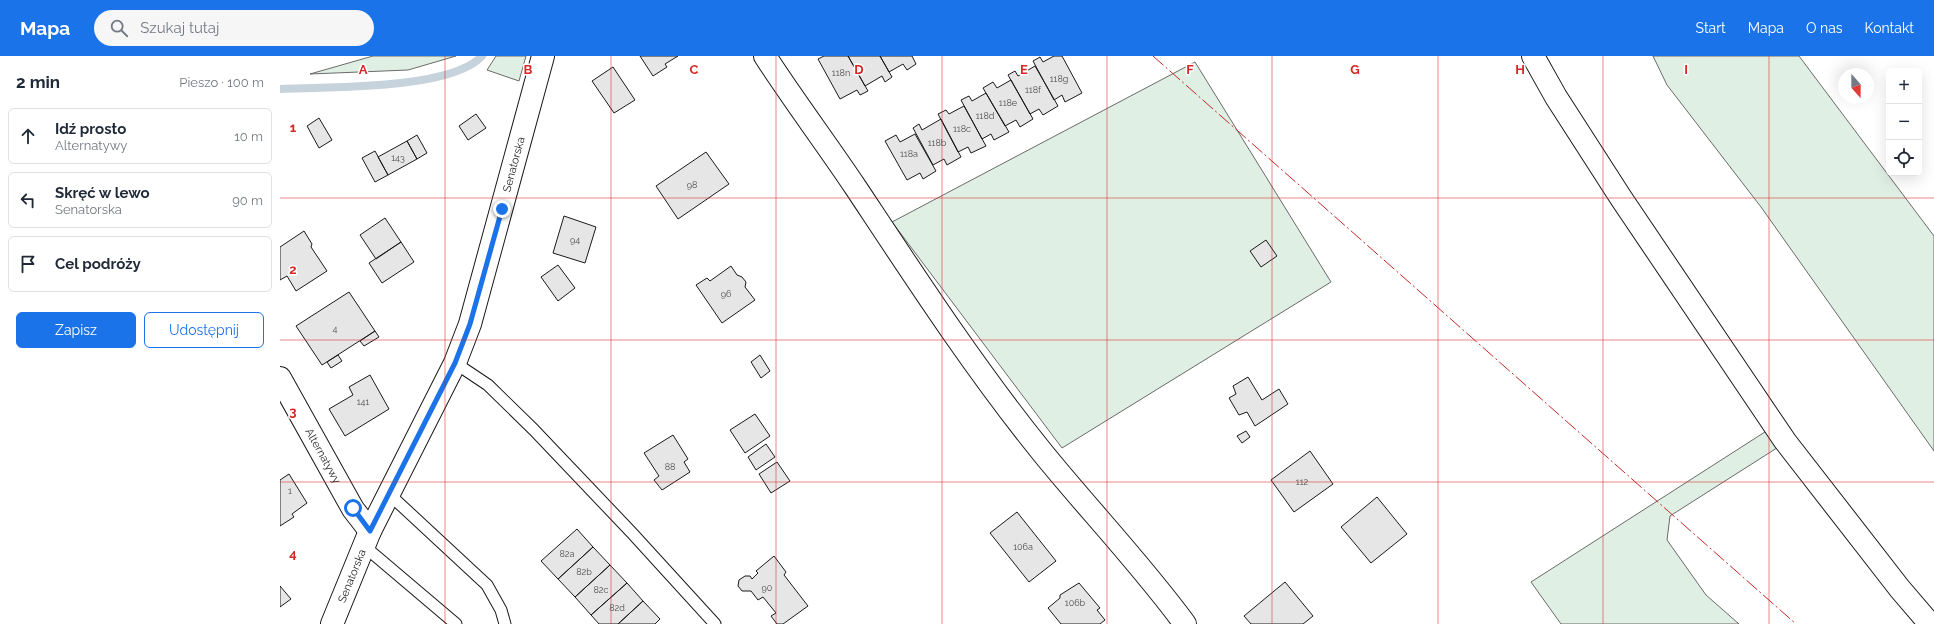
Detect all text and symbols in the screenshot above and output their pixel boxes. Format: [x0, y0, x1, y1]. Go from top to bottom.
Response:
search box [94, 10, 374, 46]
text: Mapa [20, 17, 70, 39]
icon: search [108, 17, 130, 39]
text: Szukaj tutaj [140, 19, 219, 37]
text: Start [1696, 20, 1726, 36]
text: Mapa [1748, 20, 1784, 36]
text: O nas [1806, 20, 1843, 36]
text: Kontakt [1865, 20, 1914, 36]
text: A [359, 62, 368, 77]
text: B [524, 62, 533, 77]
text: C [690, 62, 699, 77]
text: D [854, 62, 864, 77]
text: E [1020, 62, 1028, 77]
text: F [1186, 62, 1194, 77]
text: G [1350, 62, 1360, 77]
text: H [1515, 62, 1525, 77]
text: I [1684, 62, 1688, 77]
house number: 118n [832, 68, 850, 78]
north arrow [1838, 68, 1874, 104]
map controls [1886, 68, 1922, 176]
button: + [1886, 68, 1922, 104]
text: 2 min [16, 72, 60, 92]
house number: 118g [1050, 74, 1068, 84]
text: Pieszo · 100 m [179, 75, 264, 90]
house number: 118f [1025, 85, 1042, 95]
house number: 118e [999, 98, 1018, 108]
button: − [1886, 104, 1922, 140]
house number: 118d [976, 111, 995, 121]
text: Idź prosto [55, 120, 126, 138]
text: 1 [290, 120, 297, 135]
house number: 118c [953, 124, 971, 134]
icon: ahead [17, 125, 39, 147]
text: 10 m [234, 129, 263, 144]
street label: Senatorska [500, 135, 528, 194]
text: Alternatywy [55, 138, 127, 153]
house number: 118b [928, 138, 947, 148]
button: locate [1886, 140, 1922, 176]
house number: 118a [900, 149, 918, 159]
house number: 143 [391, 153, 405, 163]
house number: 98 [687, 180, 697, 190]
text: Skręć w lewo [55, 184, 150, 202]
icon: left [17, 189, 39, 211]
text: 90 m [232, 193, 263, 208]
route end [493, 200, 511, 218]
text: Senatorska [55, 202, 122, 217]
house number: 94 [570, 235, 580, 245]
icon: arrive [17, 253, 39, 275]
text: Cel podróży [55, 255, 141, 273]
text: 2 [289, 262, 297, 277]
house number: 96 [721, 289, 732, 299]
button: Zapisz [16, 312, 136, 348]
button: Udostępnij [144, 312, 264, 348]
house number: 4 [333, 324, 338, 334]
house number: 141 [357, 397, 369, 407]
text: 3 [289, 404, 297, 419]
street label: Alternatywy [302, 426, 344, 486]
house number: 88 [665, 462, 675, 472]
house number: 112 [1296, 477, 1309, 487]
house number: 1 [288, 486, 292, 496]
route start [344, 499, 362, 517]
house number: 106a [1013, 542, 1033, 552]
text: 4 [289, 546, 297, 561]
street label: Senatorska [335, 547, 369, 605]
house number: 82a [560, 549, 575, 559]
house number: 82b [576, 567, 592, 577]
house number: 90 [762, 583, 773, 593]
house number: 82c [594, 585, 609, 595]
house number: 106b [1065, 598, 1086, 608]
house number: 82d [609, 603, 625, 613]

